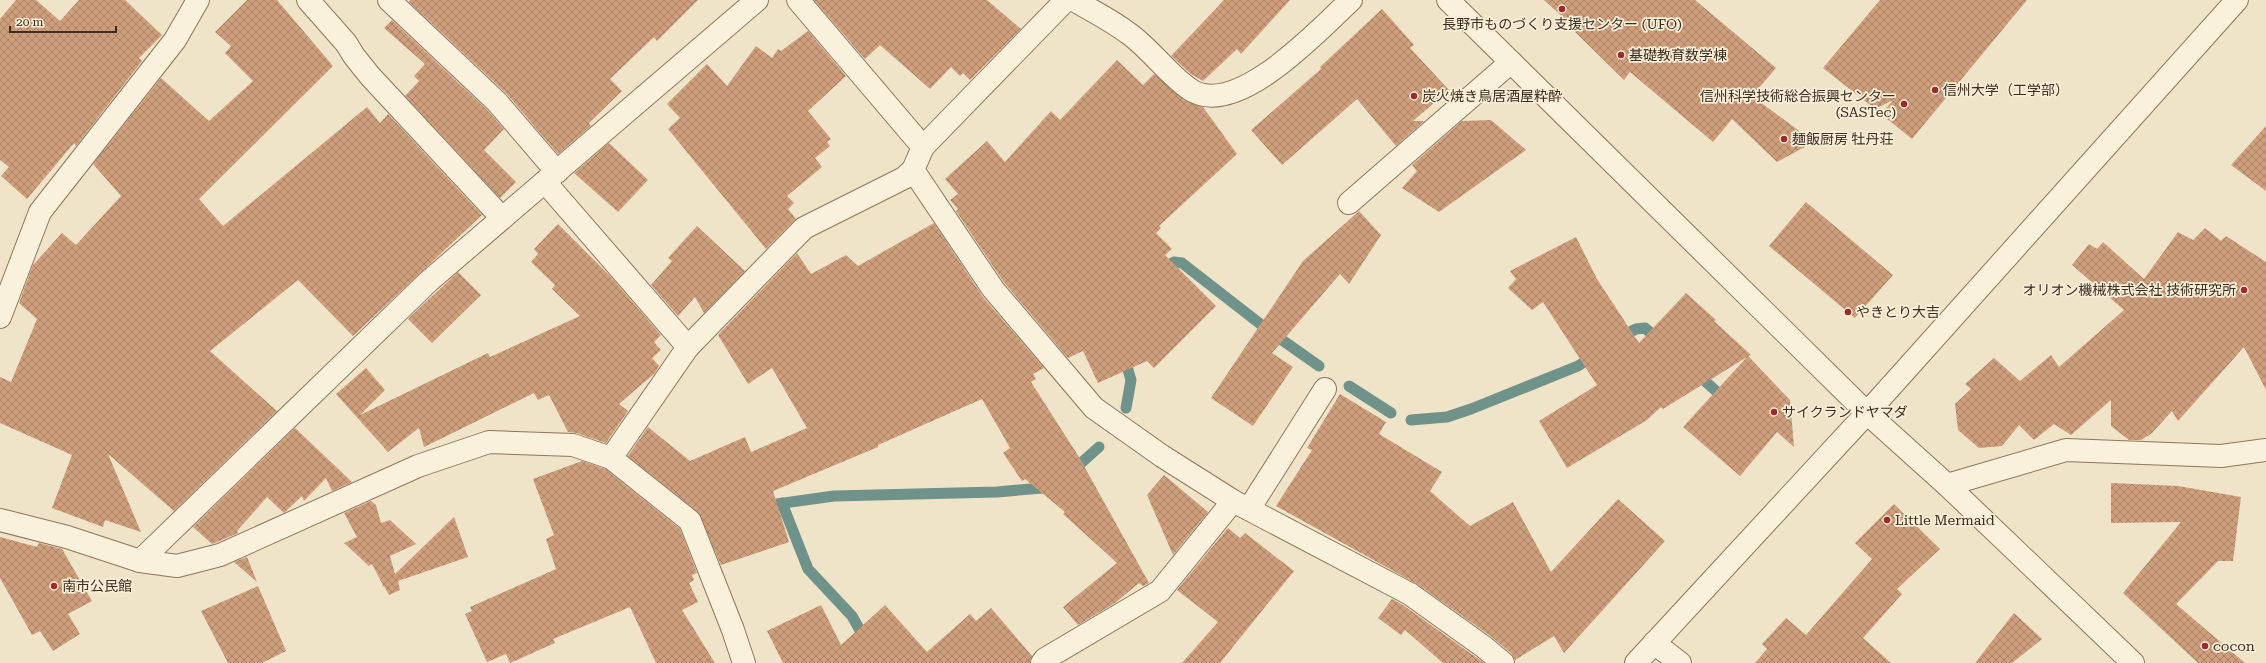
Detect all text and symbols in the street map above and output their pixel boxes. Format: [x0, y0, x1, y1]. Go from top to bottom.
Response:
marker: 長野市ものづくり支援センター (UFO) [1557, 4, 1567, 14]
scale bar [10, 8, 116, 34]
text: 20 m [16, 15, 43, 29]
place label: 長野市ものづくり支援センター (UFO) [1442, 16, 1682, 32]
place label: 基礎教育数学棟 [1629, 47, 1727, 63]
marker: 基礎教育数学棟 [1616, 50, 1626, 60]
place label: 信州大学（工学部） [1943, 82, 2069, 98]
marker: 信州大学（工学部） [1930, 85, 1940, 95]
place label: 炭火焼き鳥居酒屋粋酔 [1422, 88, 1562, 104]
place label: 信州科学技術総合振興センター (SASTec) [1700, 88, 1896, 120]
marker: 炭火焼き鳥居酒屋粋酔 [1409, 91, 1419, 101]
marker: 信州科学技術総合振興センター (SASTec) [1899, 99, 1909, 109]
place label: 麺飯厨房 牡丹荘 [1792, 131, 1894, 147]
marker: 麺飯厨房 牡丹荘 [1779, 134, 1789, 144]
place label: オリオン機械株式会社 技術研究所 [2022, 282, 2236, 298]
marker: オリオン機械株式会社 技術研究所 [2239, 285, 2249, 295]
place label: やきとり大吉 [1856, 304, 1940, 320]
marker: やきとり大吉 [1843, 307, 1853, 317]
place label: サイクランドヤマダ [1782, 404, 1908, 420]
marker: サイクランドヤマダ [1769, 407, 1779, 417]
place label: Little Mermaid [1895, 512, 1995, 528]
marker: Little Mermaid [1882, 515, 1892, 525]
place label: 南市公民館 [62, 578, 132, 594]
marker: 南市公民館 [49, 581, 59, 591]
place label: cocon [2213, 638, 2255, 654]
marker: cocon [2200, 641, 2210, 651]

